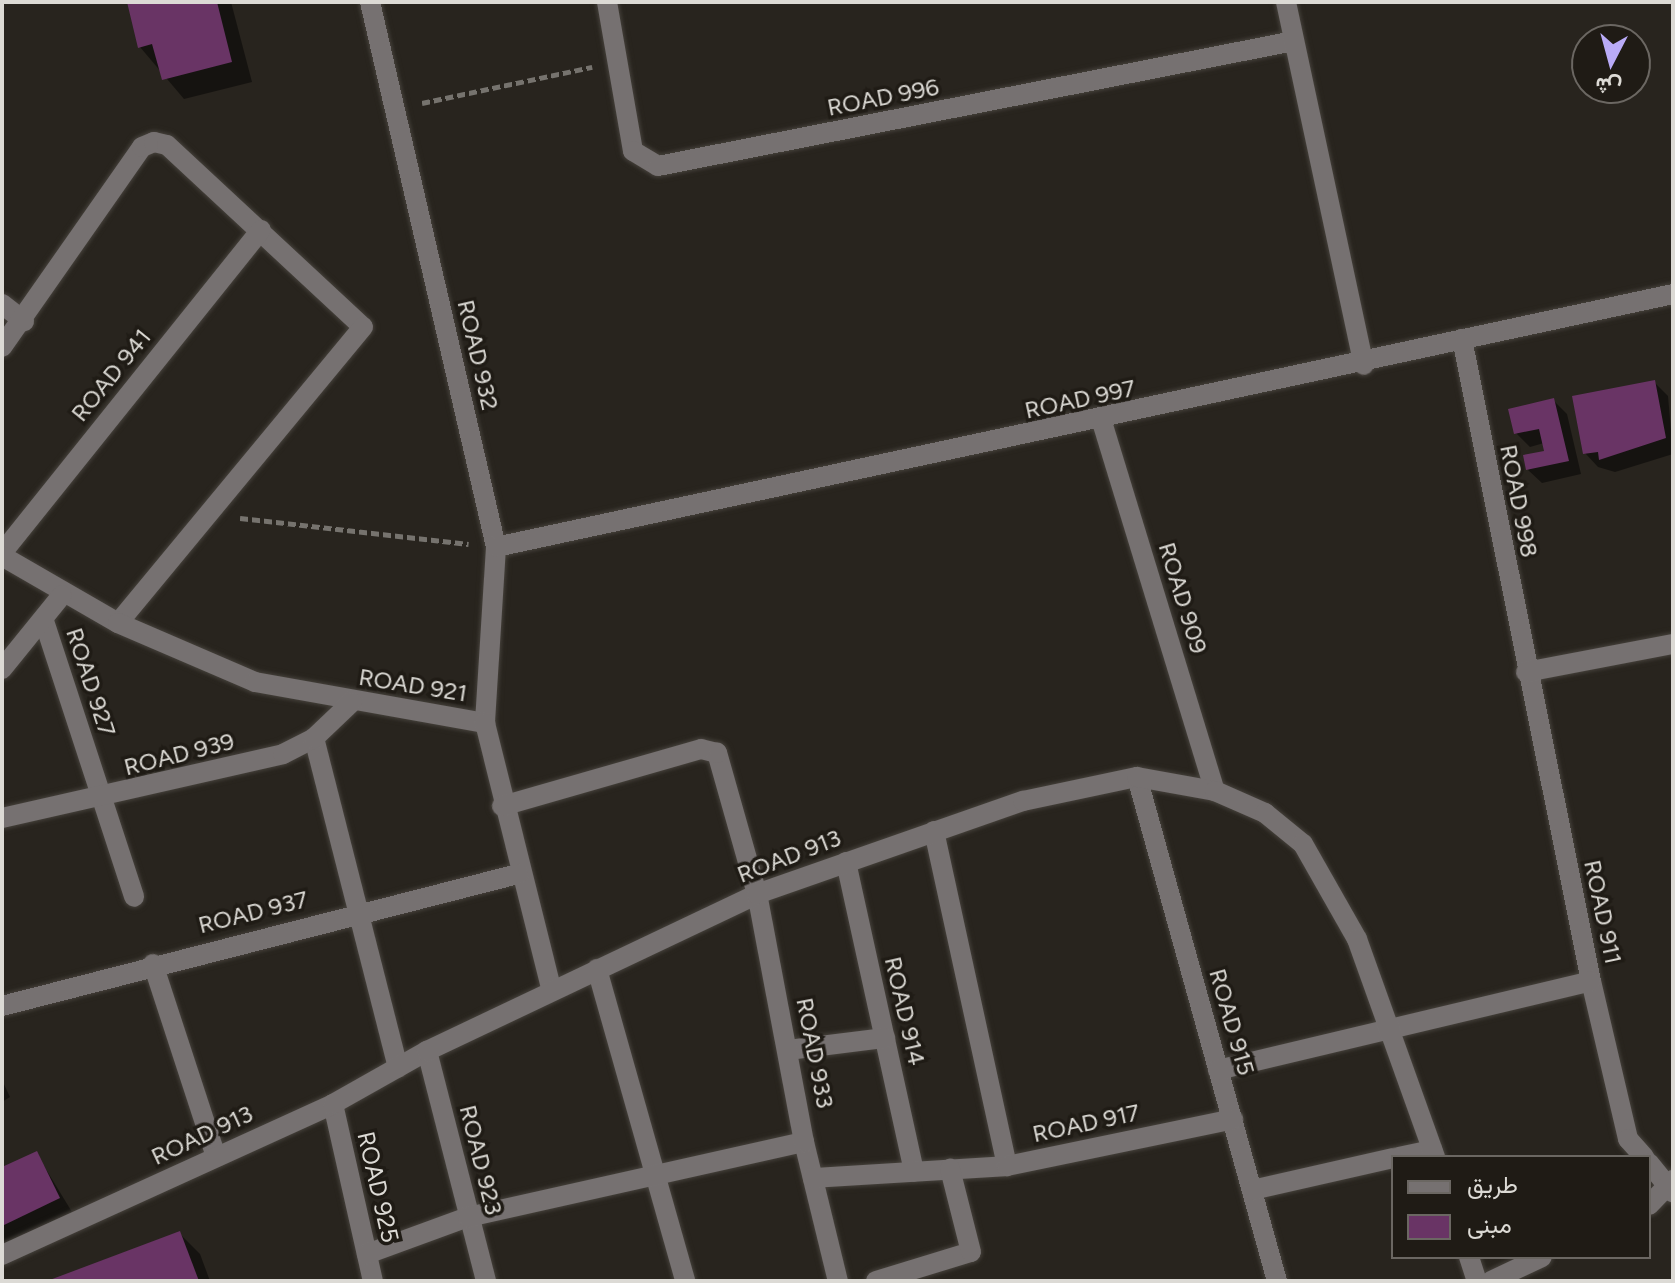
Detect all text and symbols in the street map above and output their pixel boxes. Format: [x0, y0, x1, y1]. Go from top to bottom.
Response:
north arrow [1571, 24, 1651, 104]
street label: ROAD 996 [825, 72, 941, 122]
text: ش [1594, 72, 1623, 101]
street label: ROAD 932 [451, 297, 505, 413]
street label: ROAD 941 [65, 323, 157, 427]
street label: ROAD 997 [1022, 373, 1138, 425]
street label: ROAD 998 [1494, 442, 1544, 560]
street label: ROAD 909 [1152, 539, 1214, 657]
street label: ROAD 927 [60, 624, 122, 740]
street label: ROAD 921 [357, 662, 469, 708]
street label: ROAD 939 [121, 726, 237, 782]
street label: ROAD 913 [733, 823, 845, 889]
street label: ROAD 911 [1578, 857, 1628, 967]
street label: ROAD 937 [195, 884, 311, 940]
street label: ROAD 914 [879, 954, 931, 1068]
street label: ROAD 915 [1203, 965, 1261, 1079]
street label: ROAD 933 [790, 995, 840, 1111]
street label: ROAD 917 [1030, 1098, 1142, 1148]
street label: ROAD 913 [147, 1099, 257, 1171]
street label: ROAD 923 [453, 1102, 509, 1218]
street label: ROAD 925 [351, 1129, 405, 1245]
legend [1391, 1155, 1651, 1259]
text: طريق [1467, 1170, 1518, 1199]
text: مبنى [1467, 1210, 1512, 1239]

